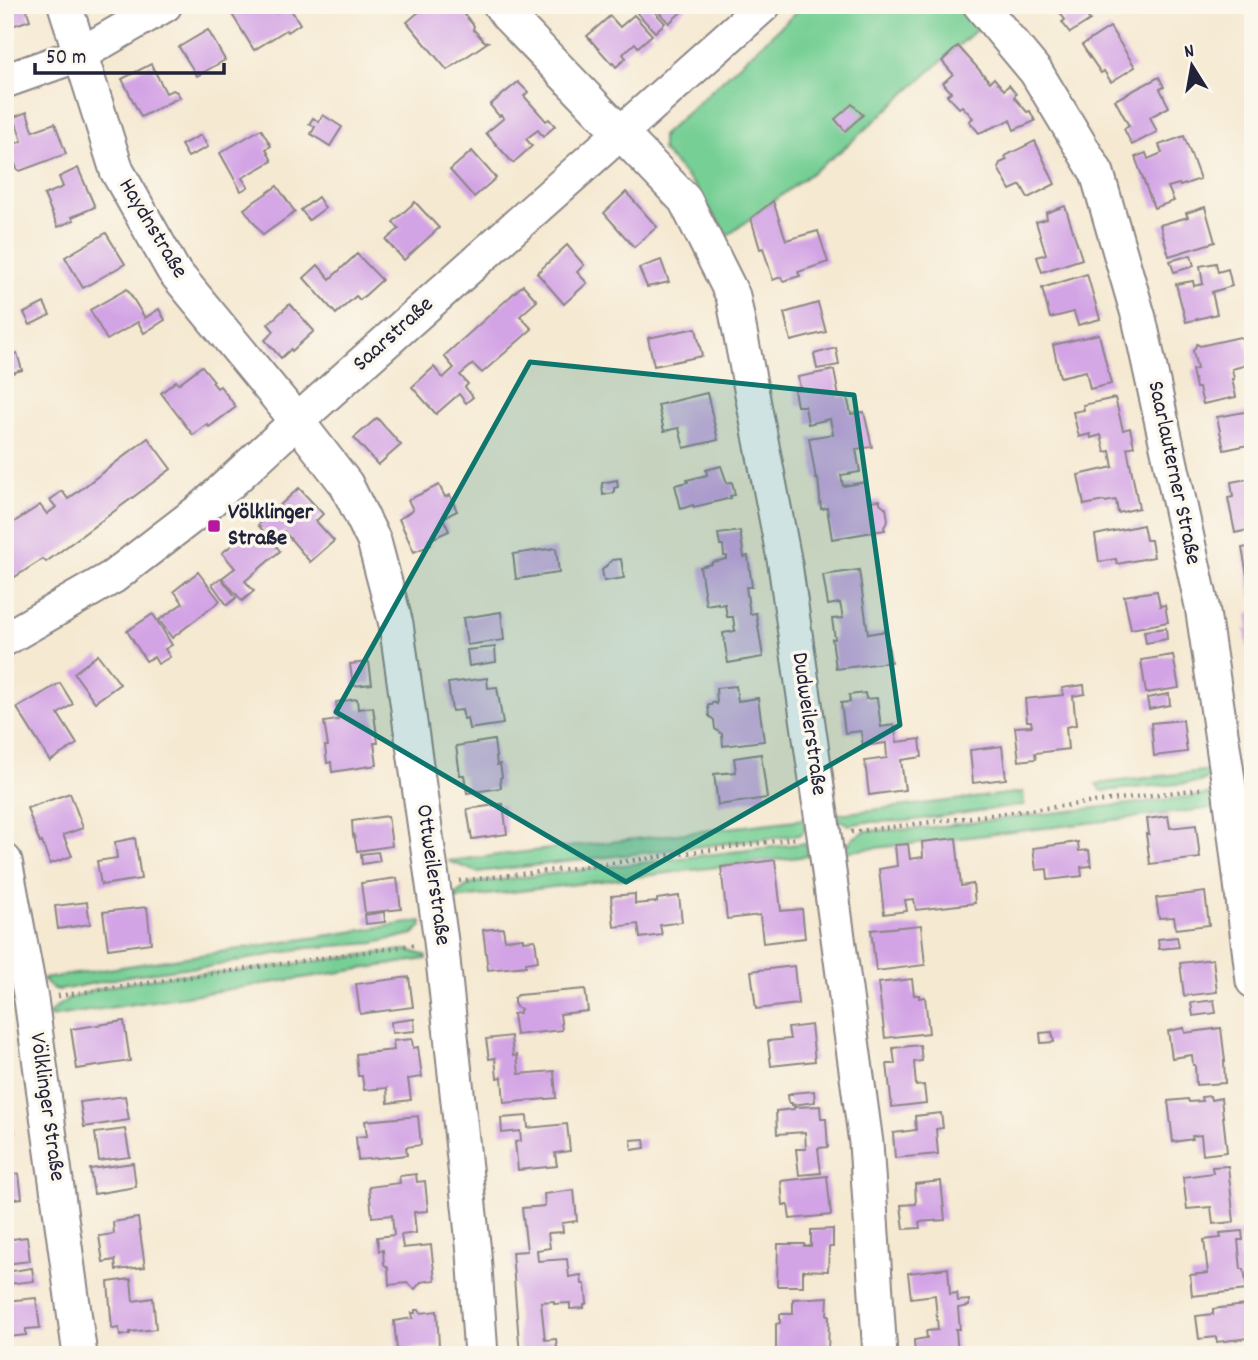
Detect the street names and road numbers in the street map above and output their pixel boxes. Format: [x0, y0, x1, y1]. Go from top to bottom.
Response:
street label: Haydnstraße [109, 173, 195, 285]
street label: Saarstraße [346, 290, 442, 380]
street label: Saarlauterner Straße [1137, 378, 1209, 568]
street label: Dudweilerstraße [782, 650, 834, 798]
street label: Ottweilerstraße [406, 802, 458, 948]
street label: Völklinger Straße [19, 1031, 73, 1183]

